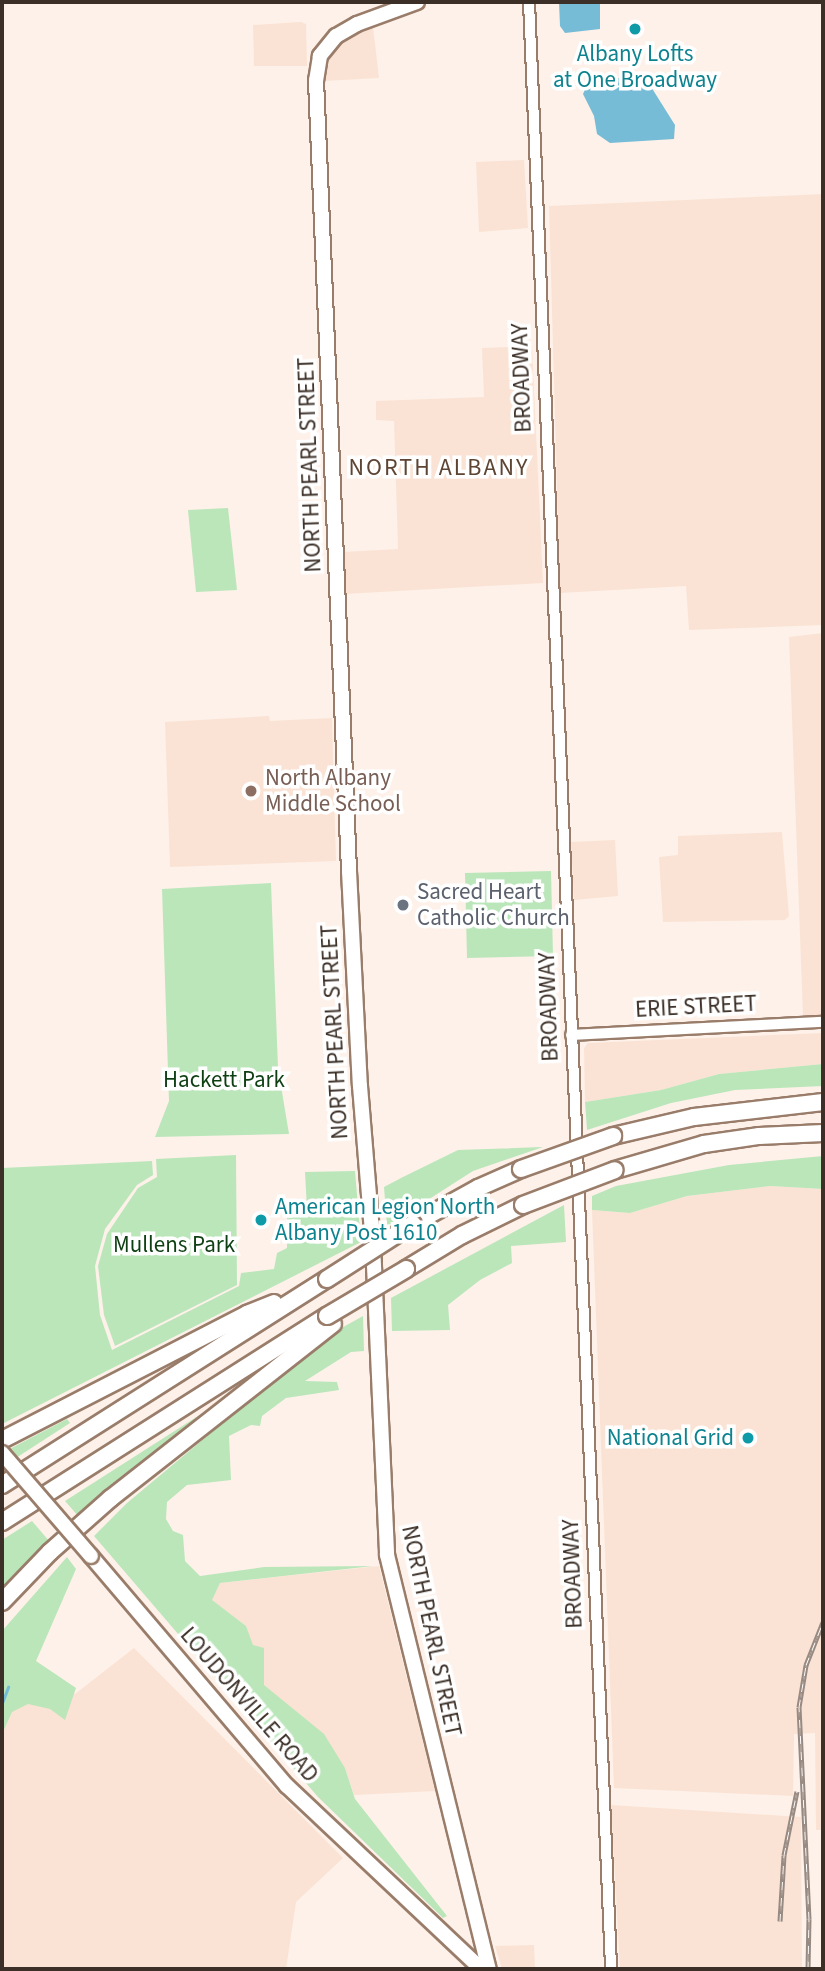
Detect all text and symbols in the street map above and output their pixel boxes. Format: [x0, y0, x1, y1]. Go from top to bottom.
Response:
marker: Albany Lofts at One Broadway [627, 21, 643, 37]
place label: Albany Lofts at One Broadway [553, 40, 717, 94]
street label: BROADWAY [506, 323, 538, 433]
street label: NORTH PEARL STREET [292, 357, 328, 573]
district label: NORTH ALBANY [350, 454, 528, 482]
place label: North Albany Middle School [265, 764, 401, 818]
marker: North Albany Middle School [243, 783, 259, 799]
place label: Sacred Heart Catholic Church [417, 878, 570, 932]
marker: Sacred Heart Catholic Church [395, 897, 411, 913]
street label: NORTH PEARL STREET [316, 924, 354, 1140]
street label: BROADWAY [533, 952, 565, 1062]
street label: ERIE STREET [634, 990, 758, 1024]
park label: Hackett Park [163, 1066, 285, 1094]
place label: American Legion North Albany Post 1610 [275, 1193, 495, 1247]
marker: American Legion North Albany Post 1610 [253, 1212, 269, 1228]
park label: Mullens Park [113, 1231, 235, 1259]
place label: National Grid [607, 1424, 734, 1452]
marker: National Grid [740, 1430, 756, 1446]
street label: BROADWAY [557, 1519, 589, 1629]
street label: NORTH PEARL STREET [395, 1523, 467, 1739]
street label: LOUDONVILLE ROAD [174, 1622, 324, 1788]

